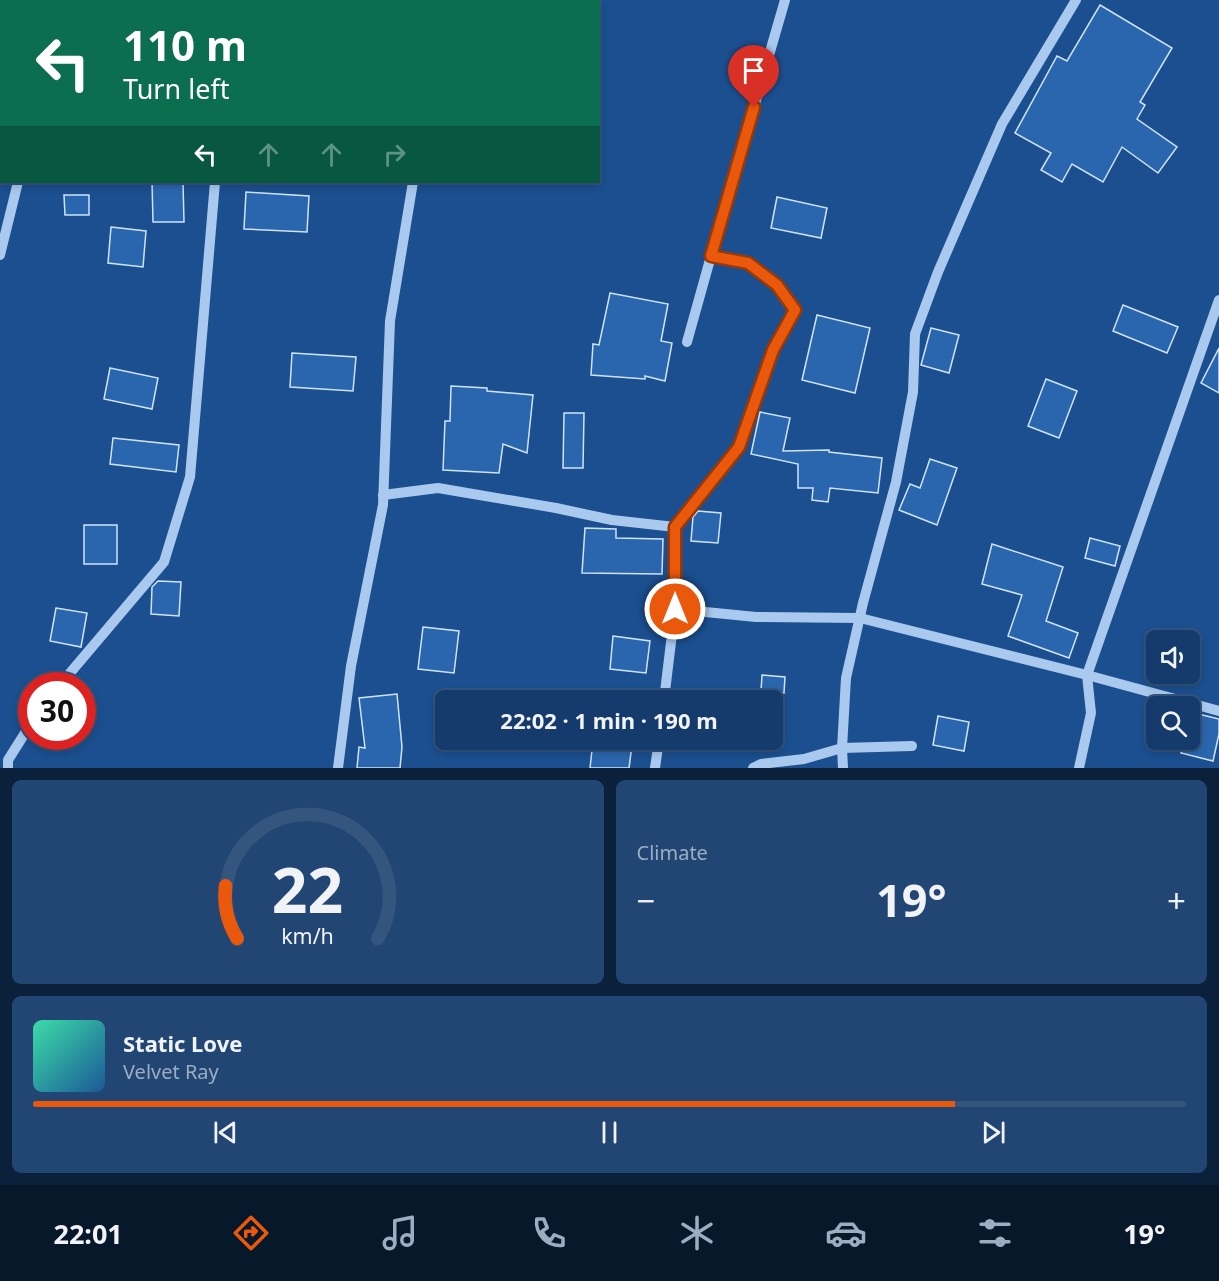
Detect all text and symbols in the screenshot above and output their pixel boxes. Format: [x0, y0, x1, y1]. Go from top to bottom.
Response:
text: 110 m [123, 16, 247, 73]
icon: left [24, 24, 102, 102]
pin [728, 45, 779, 107]
icon: arrive [737, 54, 770, 87]
text: Turn left [123, 70, 229, 107]
icon: left [189, 138, 222, 171]
icon: ahead [252, 138, 285, 171]
icon: ahead [315, 138, 348, 171]
icon: right [378, 138, 411, 171]
position arrow [643, 577, 707, 641]
map controls [1146, 630, 1200, 750]
button: sound [1146, 630, 1200, 684]
speed limit sign: 30 [18, 672, 96, 750]
button: search [1146, 696, 1200, 750]
text: 22:02 · 1 min · 190 m [500, 705, 718, 735]
text: Climate [637, 839, 708, 866]
text: 22 [272, 846, 343, 931]
text: 19° [876, 869, 947, 930]
text: − [637, 878, 655, 923]
text: + [1167, 878, 1186, 923]
text: km/h [281, 921, 334, 950]
text: Static Love [123, 1028, 242, 1058]
text: Velvet Ray [123, 1058, 219, 1085]
icon: previous [209, 1116, 242, 1149]
icon: pause [593, 1116, 626, 1149]
icon: next [977, 1116, 1010, 1149]
icon: directions [230, 1212, 272, 1254]
icon: music [379, 1212, 421, 1254]
icon: phone [528, 1212, 570, 1254]
icon: climate [676, 1212, 718, 1254]
icon: car [825, 1212, 867, 1254]
icon: filters [974, 1212, 1016, 1254]
text: 22:01 [53, 1215, 123, 1252]
text: 19° [1123, 1215, 1166, 1252]

